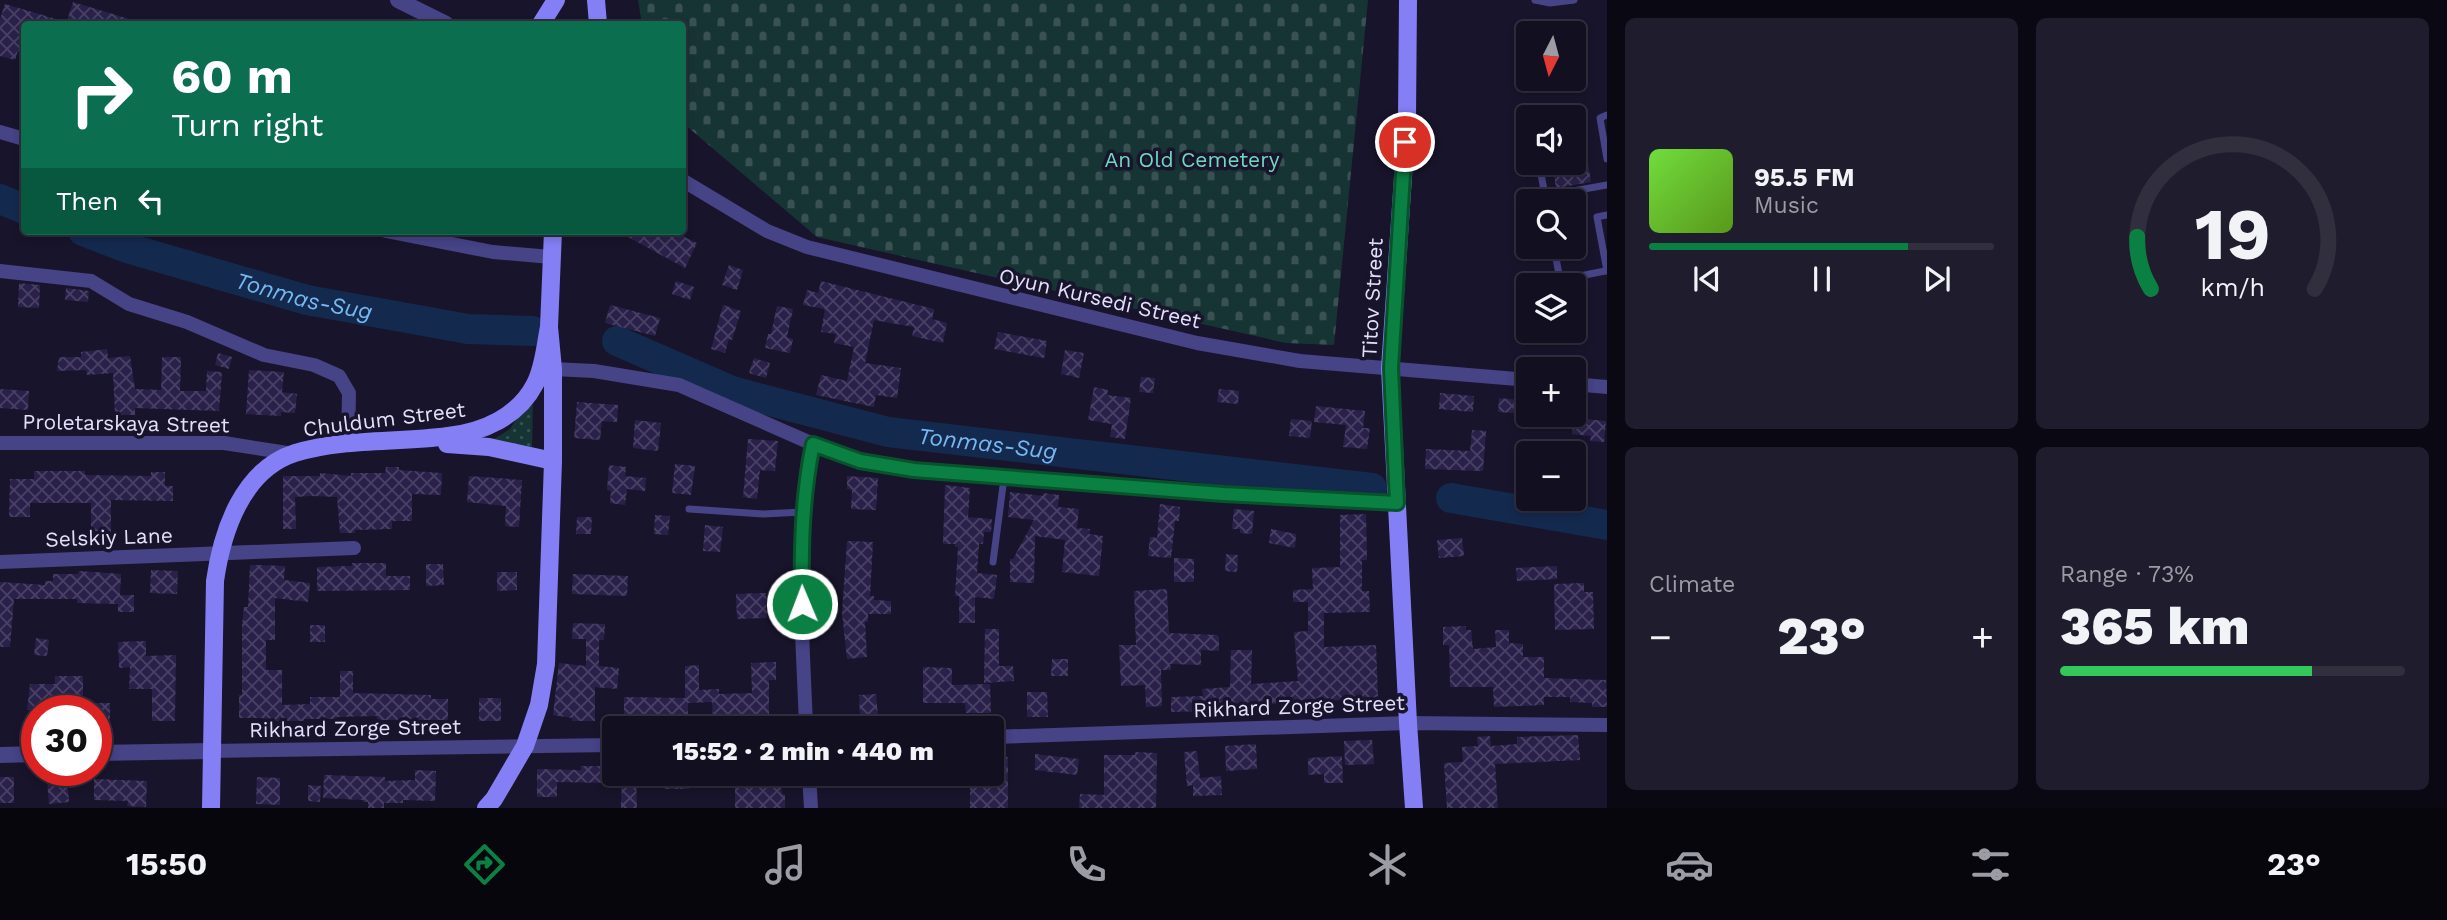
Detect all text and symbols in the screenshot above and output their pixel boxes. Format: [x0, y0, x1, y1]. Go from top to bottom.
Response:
north arrow [1516, 21, 1586, 91]
map controls [1516, 21, 1586, 511]
text: 60 m [171, 47, 293, 105]
icon: right [56, 49, 147, 140]
button: sound [1516, 105, 1586, 175]
text: Turn right [171, 106, 323, 144]
pin [1375, 112, 1435, 172]
icon: arrive [1386, 123, 1424, 161]
park label: An Old Cemetery [1104, 147, 1280, 172]
text: 95.5 FM [1754, 162, 1855, 192]
icon: left [132, 182, 170, 220]
text: Then [56, 186, 118, 216]
button: search [1516, 189, 1586, 259]
text: Music [1754, 192, 1819, 219]
text: 19 [2194, 192, 2271, 278]
street label: Titov Street [1356, 237, 1388, 359]
icon: previous [1688, 260, 1726, 298]
icon: pause [1803, 260, 1841, 298]
icon: next [1918, 260, 1956, 298]
street label: Oyun Kursedi Street [997, 263, 1203, 333]
water label: Tonmas-Sug [233, 267, 375, 325]
button: layers [1516, 273, 1586, 343]
text: km/h [2200, 273, 2265, 302]
button: + [1516, 357, 1586, 427]
street label: Chuldum Street [301, 397, 467, 441]
street label: Proletarskaya Street [22, 409, 230, 437]
water label: Tonmas-Sug [917, 422, 1059, 465]
button: − [1516, 441, 1586, 511]
street label: Selskiy Lane [45, 522, 173, 552]
text: Range · 73% [2060, 561, 2194, 588]
position arrow [765, 567, 839, 641]
text: Climate [1649, 571, 1735, 598]
text: 365 km [2060, 596, 2250, 657]
text: 23° [1777, 606, 1866, 667]
text: − [1649, 615, 1672, 659]
text: + [1971, 615, 1994, 659]
street label: Rikhard Zorge Street [1193, 690, 1405, 722]
speed limit sign: 30 [21, 695, 112, 786]
street label: Rikhard Zorge Street [249, 714, 461, 742]
text: 15:52 · 2 min · 440 m [672, 736, 934, 766]
icon: directions [460, 840, 509, 889]
icon: music [761, 840, 810, 889]
icon: phone [1062, 840, 1111, 889]
icon: climate [1363, 840, 1412, 889]
icon: car [1665, 840, 1714, 889]
icon: filters [1966, 840, 2015, 889]
text: 15:50 [126, 845, 207, 883]
text: 23° [2267, 845, 2321, 883]

